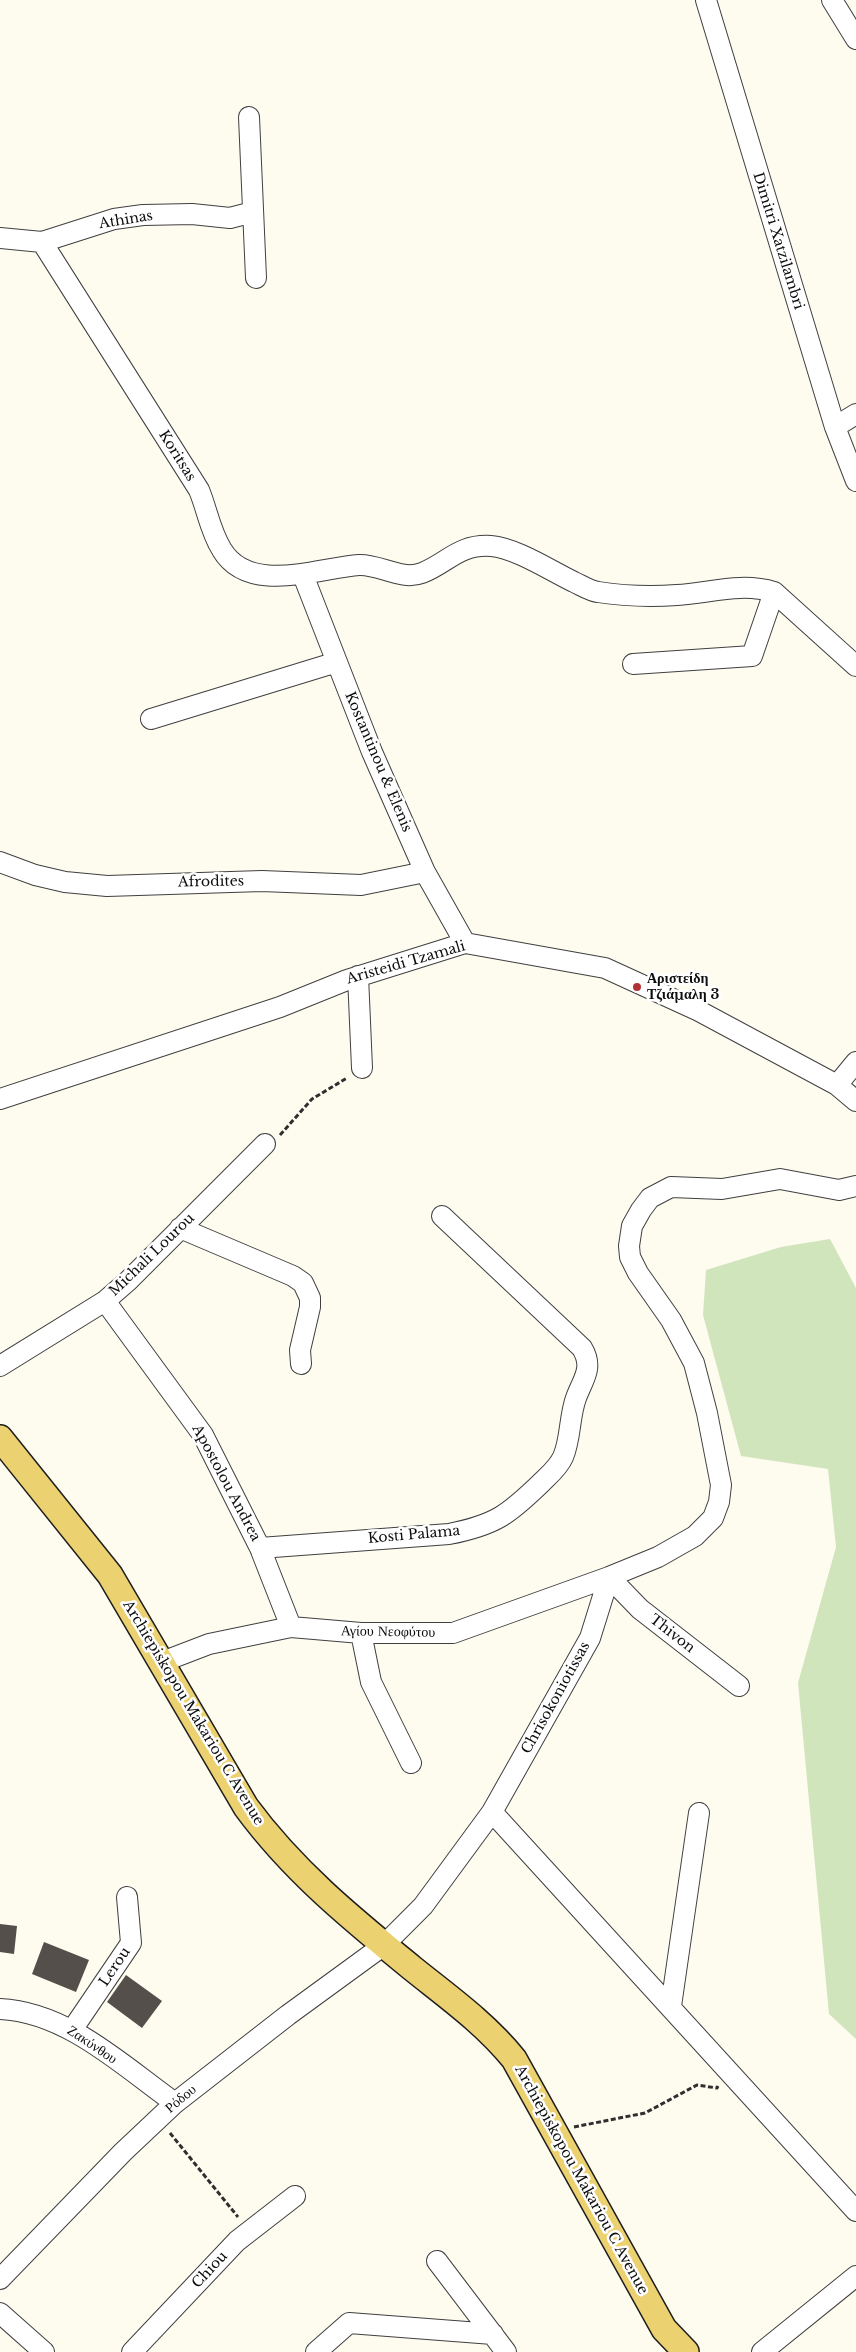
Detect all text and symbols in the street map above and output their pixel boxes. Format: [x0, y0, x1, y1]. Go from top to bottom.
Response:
street label: Dimitri Xatzilambri [749, 170, 807, 312]
street label: Athinas [98, 207, 154, 233]
street label: Koritsas [155, 427, 199, 485]
street label: Kostantinou & Elenis [341, 689, 415, 835]
street label: Afrodites [178, 873, 244, 891]
street label: Aristeidi Tzamali [345, 938, 467, 988]
place label: Αριστείδη Τζιάμαλη 3 [647, 971, 719, 1004]
marker: Αριστείδη Τζιάμαλη 3 [631, 981, 643, 993]
street label: Michali Lourou [106, 1210, 198, 1300]
street label: Apostolou Andrea [188, 1422, 264, 1544]
street label: Kosti Palama [367, 1523, 461, 1547]
street label: Archiepiskopou Makariou C Avenue [119, 1598, 267, 1828]
street label: Thivon [646, 1611, 698, 1657]
street label: Αγίου Νεοφύτου [341, 1623, 435, 1641]
street label: Chrisokoniotissas [518, 1639, 594, 1757]
street label: Lerou [96, 1944, 134, 1990]
street label: Ζακύνθου [64, 2022, 120, 2068]
street label: Archiepiskopou Makariou C Avenue [511, 2063, 651, 2297]
street label: Ρόδου [162, 2081, 200, 2117]
street label: Chiou [189, 2248, 231, 2292]

